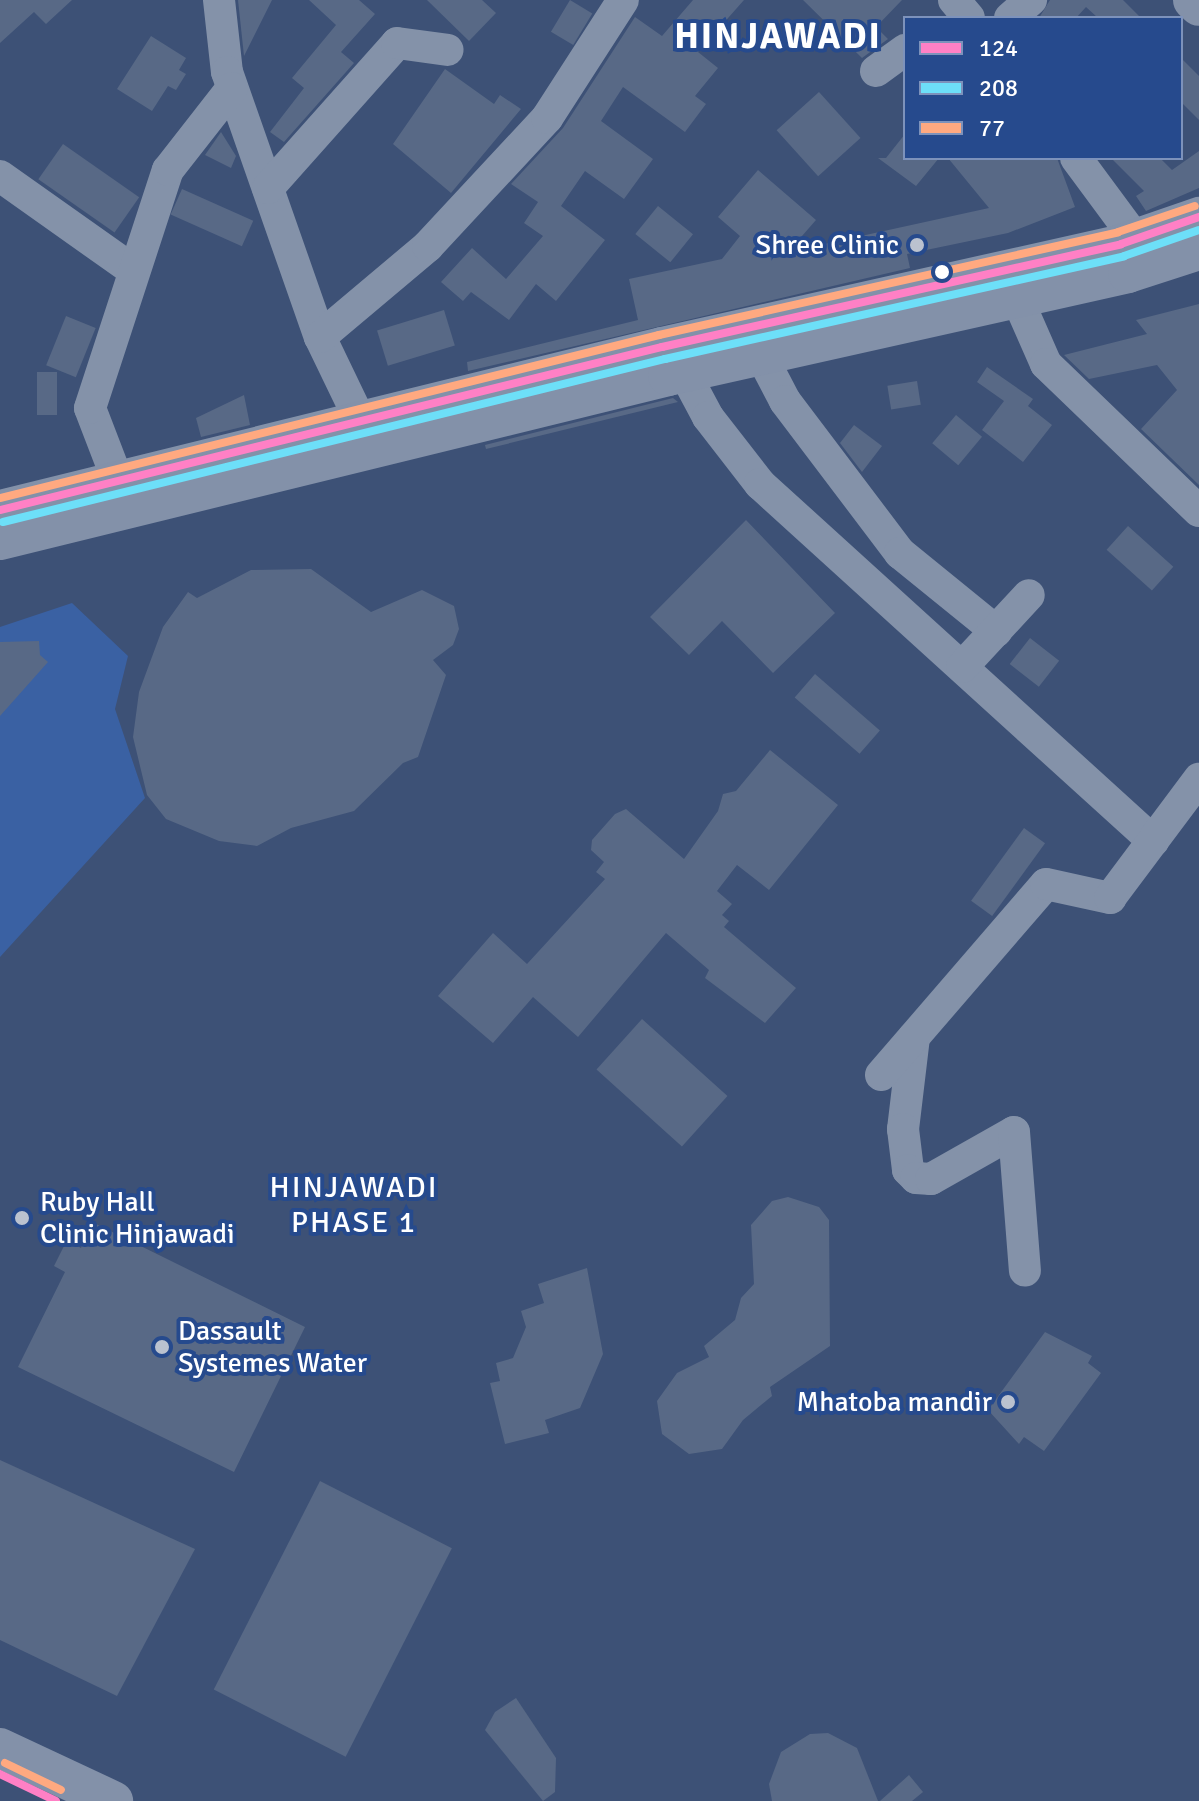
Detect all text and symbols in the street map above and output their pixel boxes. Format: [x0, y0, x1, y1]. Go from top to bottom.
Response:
district label: HINJAWADI [674, 15, 882, 59]
legend [903, 16, 1183, 160]
text: 124 [979, 33, 1018, 63]
text: 208 [979, 73, 1018, 103]
text: 77 [979, 113, 1005, 143]
place label: Shree Clinic [756, 228, 899, 262]
marker: Shree Clinic [906, 234, 928, 256]
unlabelled marker [934, 264, 950, 280]
district label: HINJAWADI PHASE 1 [269, 1170, 439, 1240]
place label: Ruby Hall Clinic Hinjawadi [40, 1185, 235, 1251]
marker: Ruby Hall Clinic Hinjawadi [11, 1207, 33, 1229]
place label: Dassault Systemes Water [178, 1314, 367, 1380]
marker: Dassault Systemes Water [153, 1338, 171, 1356]
place label: Mhatoba mandir [797, 1385, 992, 1419]
marker: Mhatoba mandir [999, 1393, 1017, 1411]

